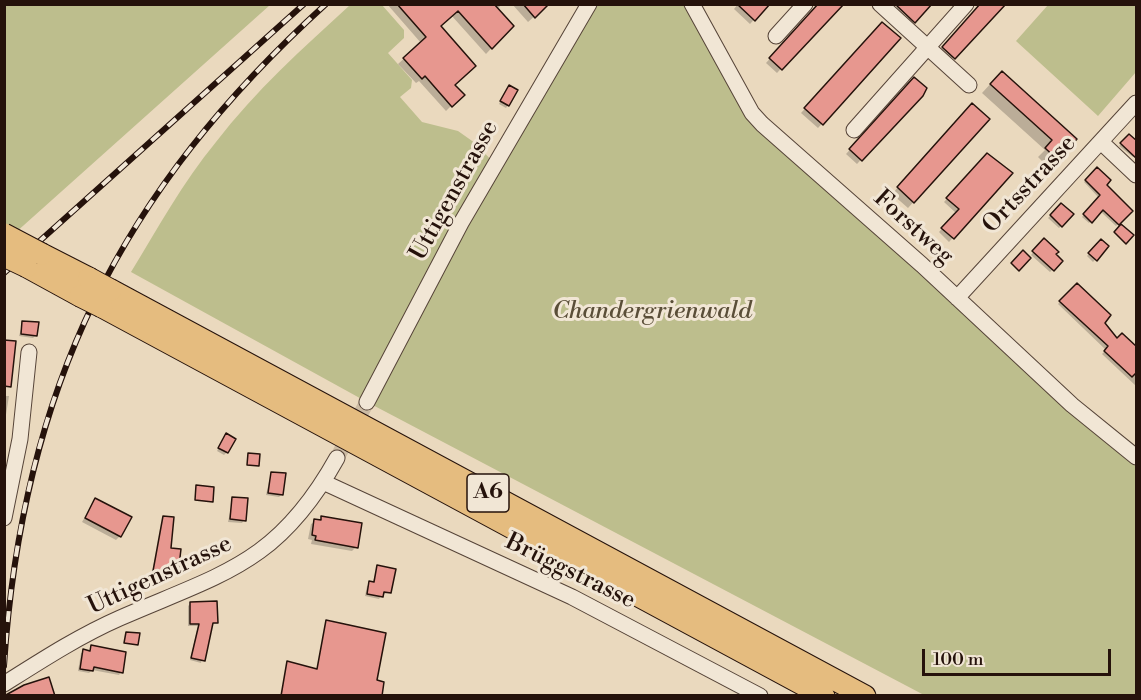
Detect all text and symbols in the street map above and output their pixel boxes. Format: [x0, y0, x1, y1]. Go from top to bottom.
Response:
street label: Uttigenstrasse [405, 116, 505, 266]
street label: Ortsstrasse [977, 130, 1083, 240]
street label: Forstweg [867, 184, 959, 272]
park label: Chandergrienwald [552, 298, 752, 326]
road number: A6 [467, 474, 509, 512]
street label: Brüggstrasse [500, 528, 640, 616]
street label: Uttigenstrasse [83, 530, 237, 622]
scale bar [925, 637, 1114, 675]
text: 100 m [933, 648, 984, 671]

